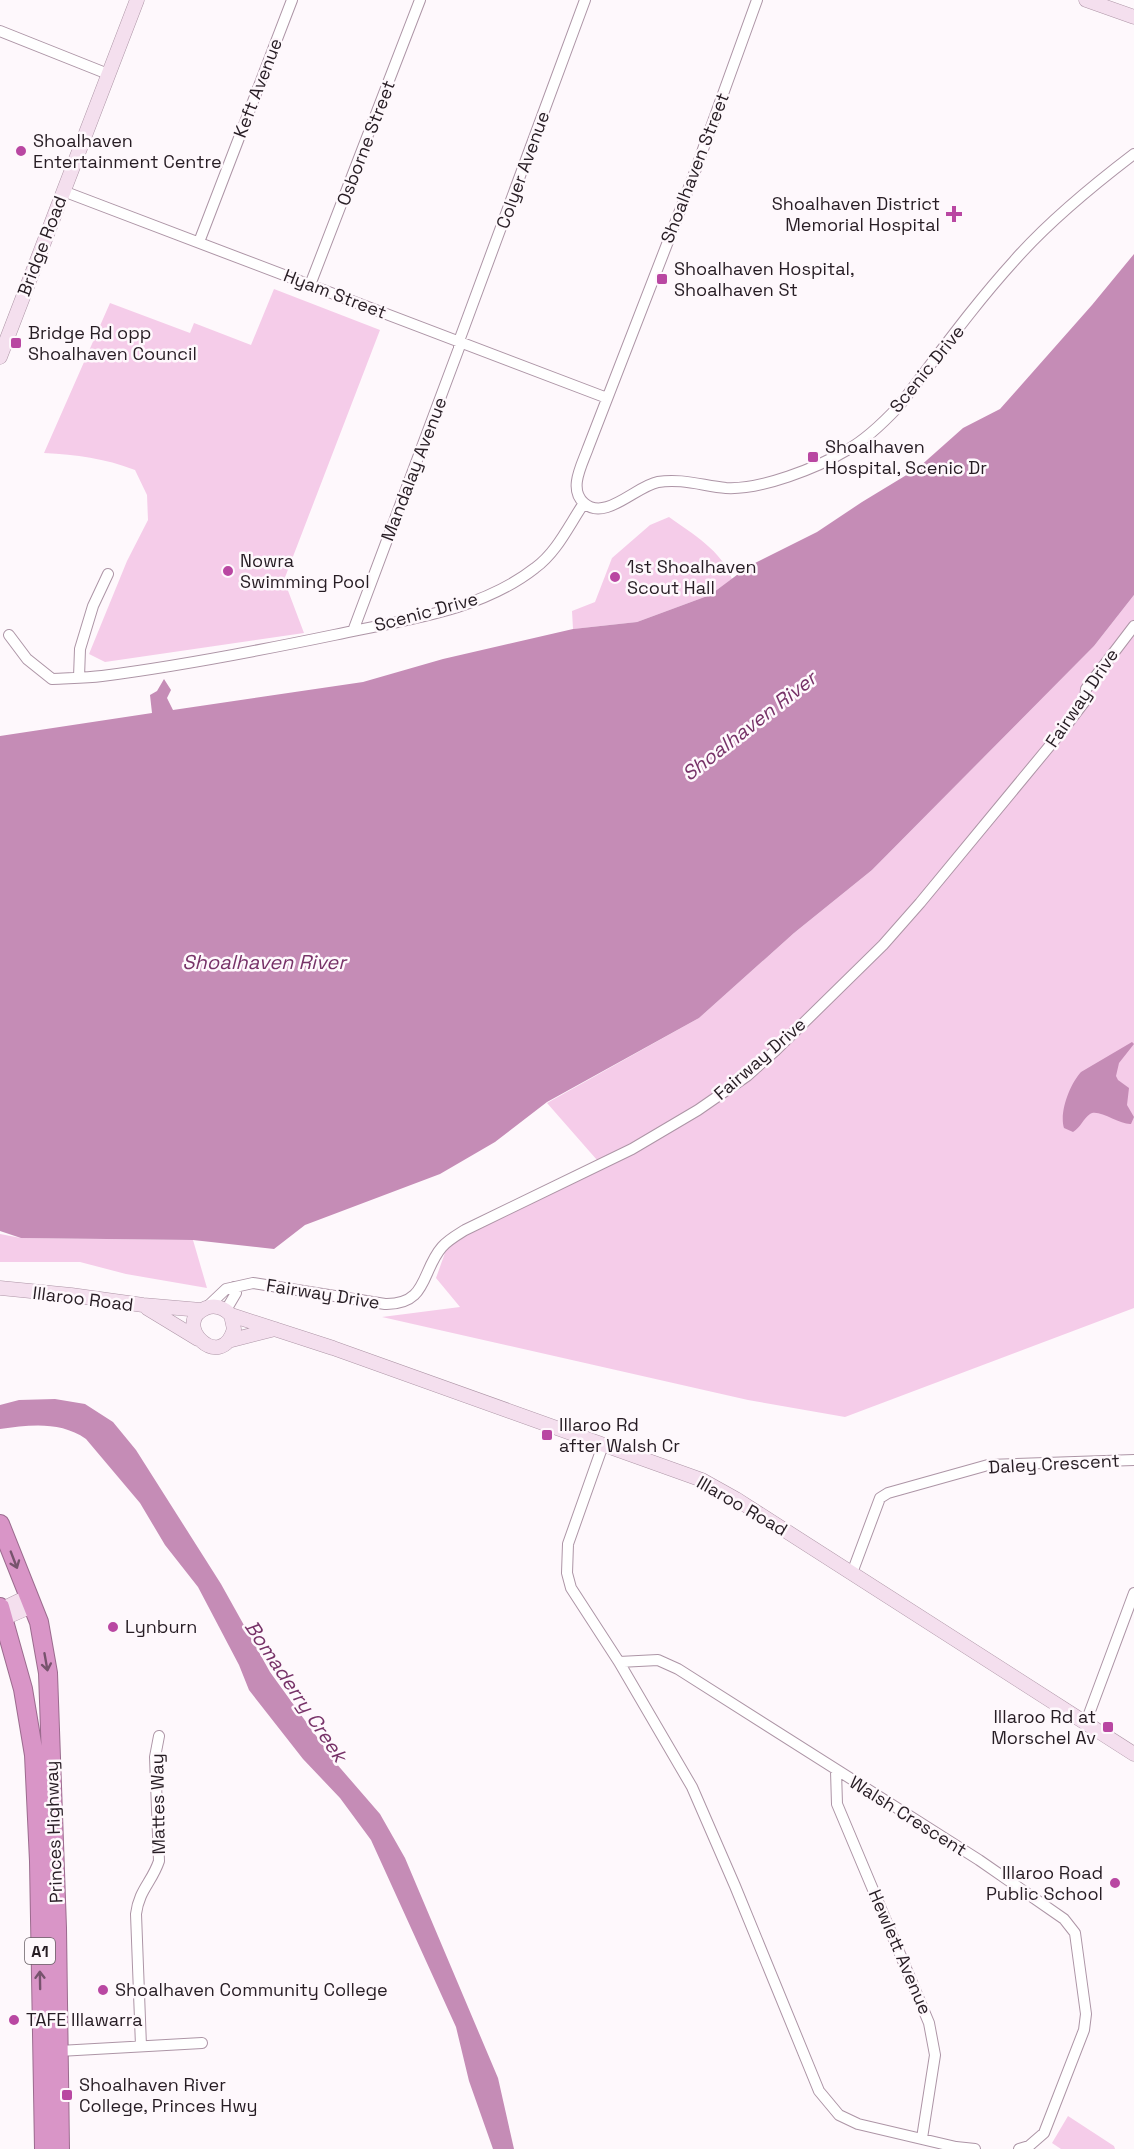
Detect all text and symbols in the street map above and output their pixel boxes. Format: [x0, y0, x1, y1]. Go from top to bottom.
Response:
street label: Keft Avenue [228, 35, 287, 141]
street label: Osborne Street [331, 77, 400, 209]
street label: Shoalhaven Street [655, 89, 734, 246]
street label: Colyer Avenue [491, 108, 554, 232]
place label: Shoalhaven Entertainment Centre [33, 129, 222, 173]
marker: Shoalhaven Entertainment Centre [14, 144, 28, 158]
street label: Bridge Road [12, 192, 71, 299]
place label: Shoalhaven District Memorial Hospital [772, 192, 940, 236]
marker: Shoalhaven District Memorial Hospital [945, 205, 963, 223]
place label: Shoalhaven Hospital, Shoalhaven St [674, 257, 854, 301]
street label: Hyam Street [281, 263, 390, 324]
marker: Shoalhaven Hospital, Shoalhaven St [655, 272, 669, 286]
street label: Scenic Drive [884, 320, 969, 417]
place label: Bridge Rd opp Shoalhaven Council [28, 321, 197, 365]
marker: Bridge Rd opp Shoalhaven Council [9, 336, 23, 350]
street label: Mandalay Avenue [375, 394, 452, 544]
place label: Shoalhaven Hospital, Scenic Dr [825, 435, 987, 479]
marker: Shoalhaven Hospital, Scenic Dr [806, 450, 820, 464]
place label: Nowra Swimming Pool [240, 549, 370, 593]
place label: 1st Shoalhaven Scout Hall [627, 555, 757, 599]
marker: Nowra Swimming Pool [221, 564, 235, 578]
marker: 1st Shoalhaven Scout Hall [608, 570, 622, 584]
street label: Scenic Drive [371, 587, 480, 636]
street label: Fairway Drive [1040, 644, 1123, 752]
water label: Shoalhaven River [677, 664, 823, 787]
water label: Shoalhaven River [182, 949, 348, 975]
street label: Fairway Drive [709, 1012, 810, 1105]
street label: Fairway Drive [265, 1273, 381, 1314]
street label: Illaroo Road [31, 1281, 135, 1316]
place label: Illaroo Rd after Walsh Cr [559, 1413, 680, 1457]
marker: Illaroo Rd after Walsh Cr [540, 1428, 554, 1442]
street label: Daley Crescent [988, 1449, 1120, 1478]
street label: Illaroo Road [693, 1470, 792, 1541]
one-way arrow [9, 1550, 20, 1569]
place label: Lynburn [125, 1615, 197, 1638]
water label: Bomaderry Creek [239, 1615, 354, 1769]
marker: Lynburn [106, 1620, 120, 1634]
one-way arrow [41, 1652, 52, 1672]
place label: Illaroo Rd at Morschel Av [991, 1705, 1096, 1749]
marker: Illaroo Rd at Morschel Av [1101, 1720, 1115, 1734]
street label: Mattes Way [145, 1753, 170, 1855]
street label: Princes Highway [40, 1760, 67, 1904]
street label: Walsh Crescent [845, 1770, 971, 1861]
place label: Illaroo Road Public School [986, 1861, 1103, 1905]
marker: Illaroo Road Public School [1108, 1876, 1122, 1890]
street label: Hewlett Avenue [864, 1886, 937, 2018]
road number: A1 [25, 1938, 55, 1964]
one-way arrow [35, 1971, 46, 1991]
place label: Shoalhaven Community College [115, 1978, 388, 2001]
marker: Shoalhaven Community College [96, 1983, 110, 1997]
place label: TAFE Illawarra [26, 2008, 143, 2031]
marker: TAFE Illawarra [7, 2013, 21, 2027]
place label: Shoalhaven River College, Princes Hwy [79, 2073, 258, 2117]
marker: Shoalhaven River College, Princes Hwy [60, 2088, 74, 2102]

